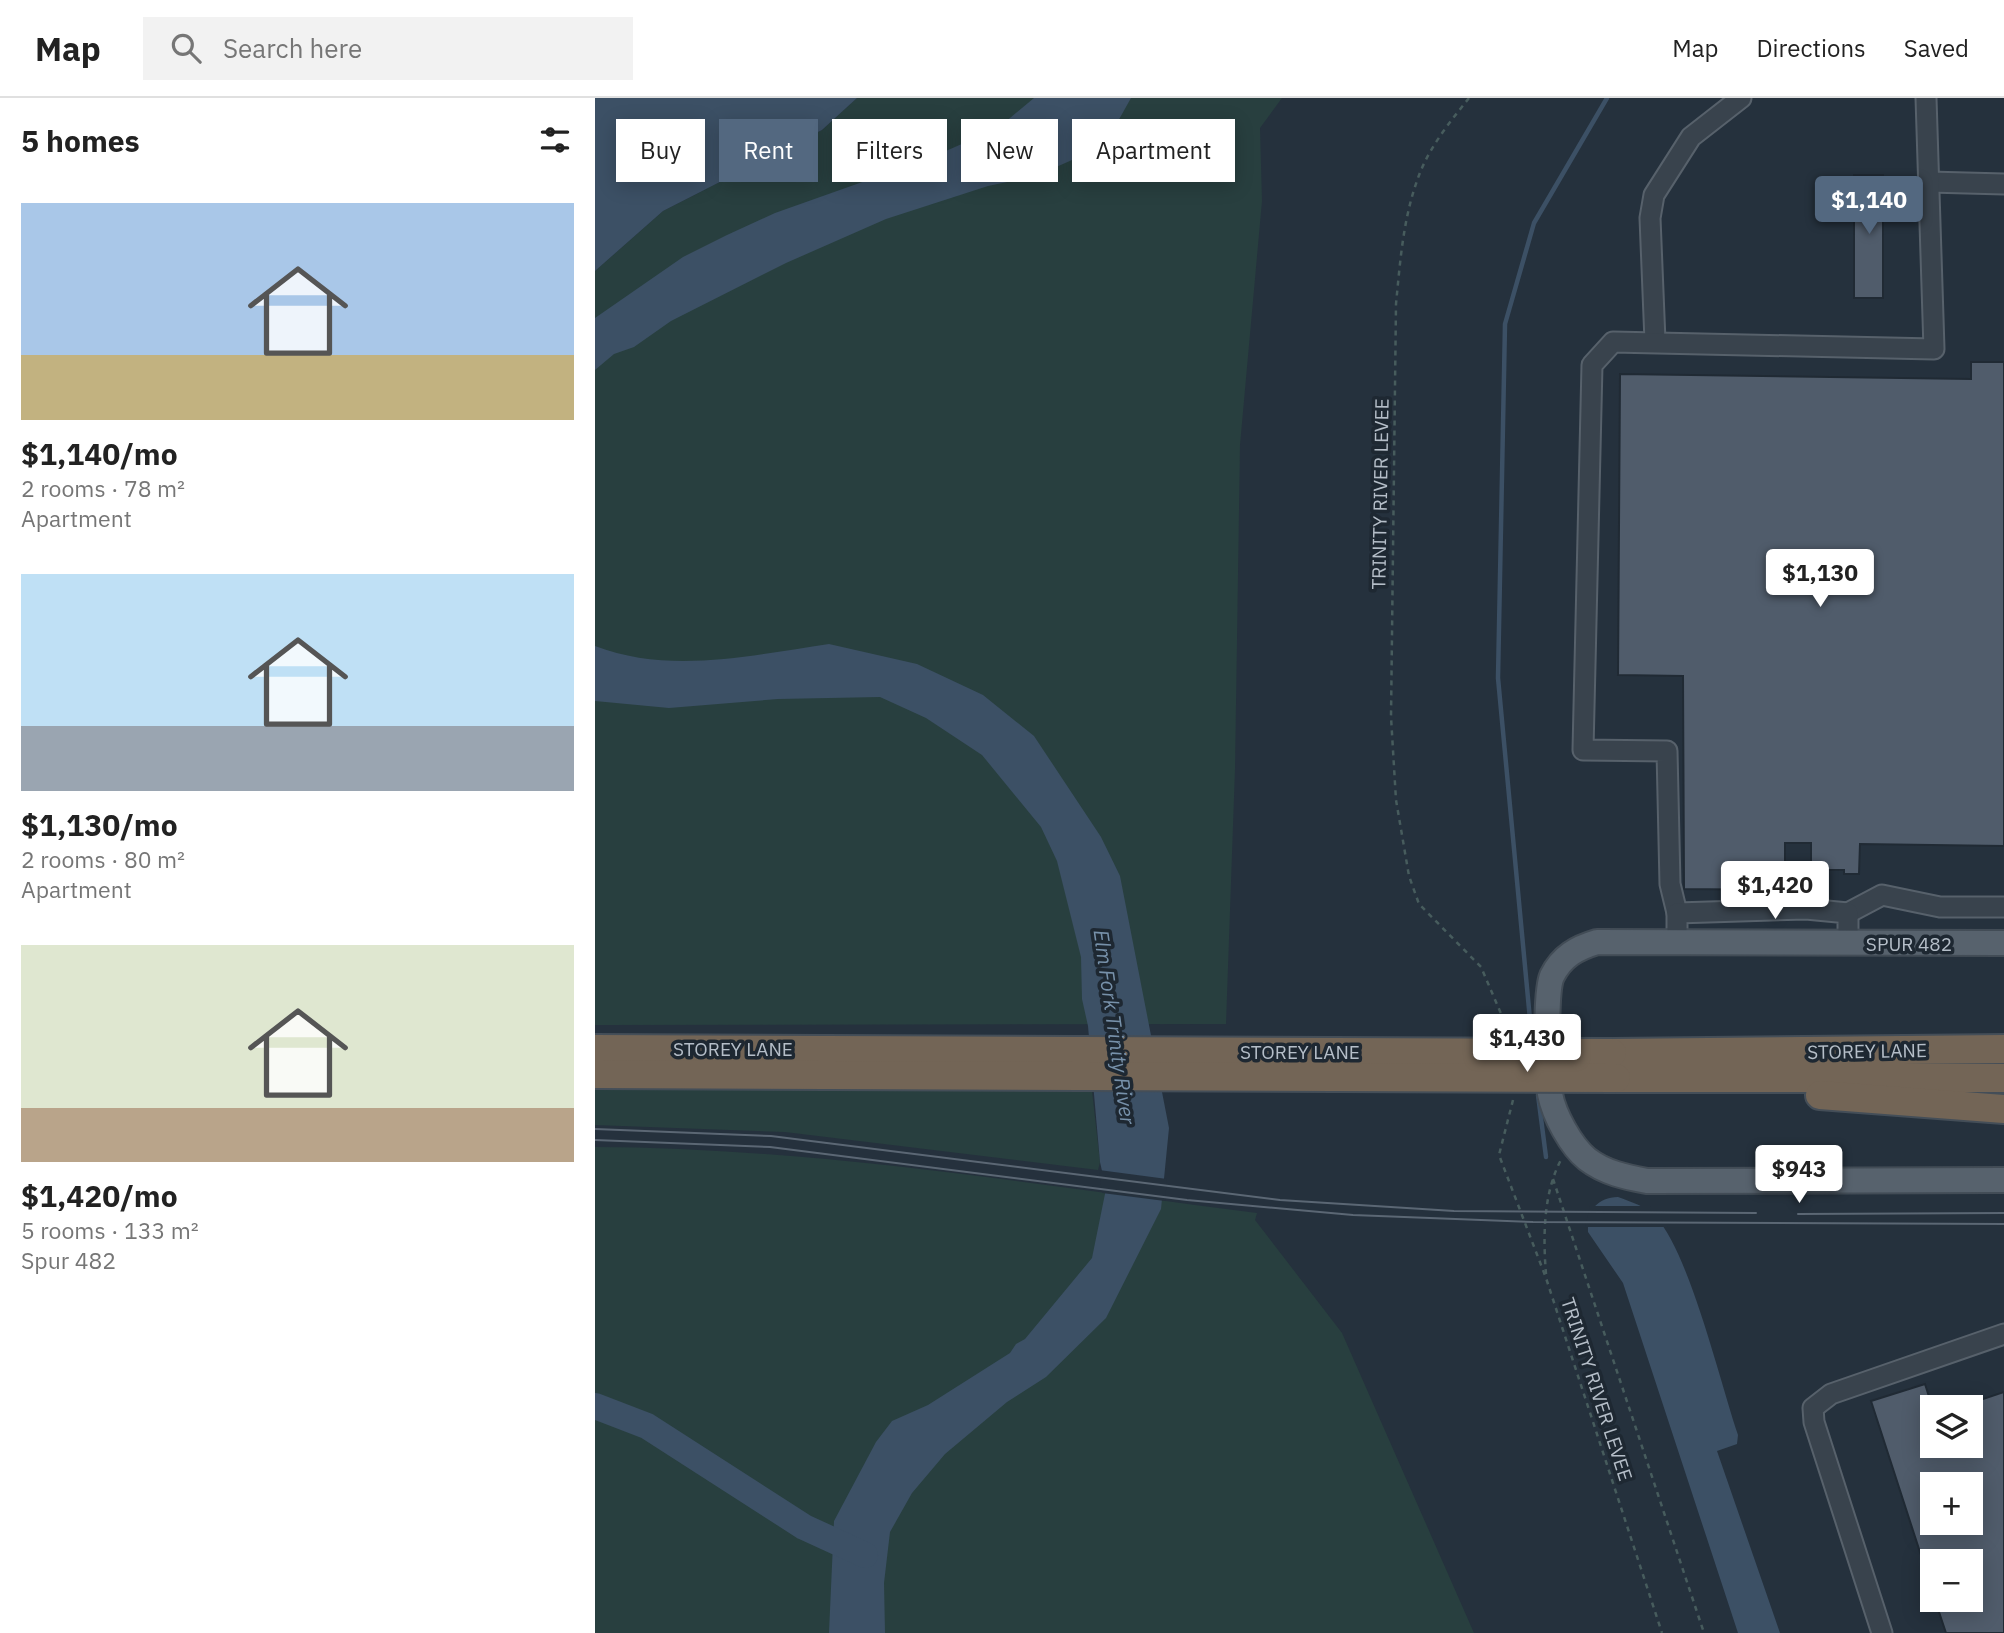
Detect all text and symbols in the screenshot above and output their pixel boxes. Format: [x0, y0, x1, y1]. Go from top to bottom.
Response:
search box [143, 17, 633, 80]
text: Map [35, 27, 101, 70]
icon: search [167, 29, 205, 67]
text: Search here [223, 31, 362, 65]
text: Map [1672, 32, 1718, 64]
text: Directions [1756, 32, 1866, 64]
text: Saved [1904, 32, 1969, 64]
chip: Buy [616, 119, 705, 182]
chip: Rent [719, 119, 818, 182]
chip: Filters [832, 119, 947, 182]
chip: New [961, 119, 1058, 182]
chip: Apartment [1072, 119, 1235, 182]
text: 5 homes [21, 121, 140, 160]
icon: filters [536, 121, 574, 159]
pin: $1,140 [1812, 176, 1926, 236]
text: $1,140 [1831, 184, 1907, 214]
icon: home [235, 248, 361, 374]
street label: TRINITY RIVER LEVEE [1366, 398, 1394, 590]
text: $1,140/mo [21, 434, 178, 473]
text: 2 rooms · 78 m² [21, 473, 185, 503]
text: Apartment [21, 503, 132, 533]
pin: $1,130 [1763, 550, 1877, 609]
text: $1,130 [1782, 557, 1858, 587]
icon: home [235, 619, 361, 745]
text: $1,130/mo [21, 805, 178, 844]
text: 2 rooms · 80 m² [21, 844, 185, 874]
pin: $1,420 [1718, 862, 1832, 921]
text: $1,420 [1737, 869, 1813, 899]
text: Apartment [21, 874, 132, 904]
water label: Elm Fork Trinity River [1087, 928, 1143, 1127]
street label: SPUR 482 [1866, 932, 1952, 956]
icon: home [235, 990, 361, 1116]
pin: $1,430 [1470, 1014, 1584, 1074]
text: $1,430 [1489, 1022, 1565, 1052]
street label: STOREY LANE [673, 1037, 793, 1061]
street label: STOREY LANE [1807, 1038, 1927, 1064]
street label: STOREY LANE [1240, 1040, 1360, 1064]
pin: $943 [1758, 1146, 1840, 1205]
text: $943 [1771, 1153, 1827, 1183]
text: $1,420/mo [21, 1176, 178, 1215]
text: 5 rooms · 133 m² [21, 1215, 199, 1245]
text: Spur 482 [21, 1245, 116, 1275]
street label: TRINITY RIVER LEVEE [1556, 1294, 1638, 1484]
map controls [1920, 1395, 1983, 1612]
button: layers [1920, 1395, 1983, 1458]
button: + [1920, 1472, 1983, 1535]
button: − [1920, 1549, 1983, 1612]

